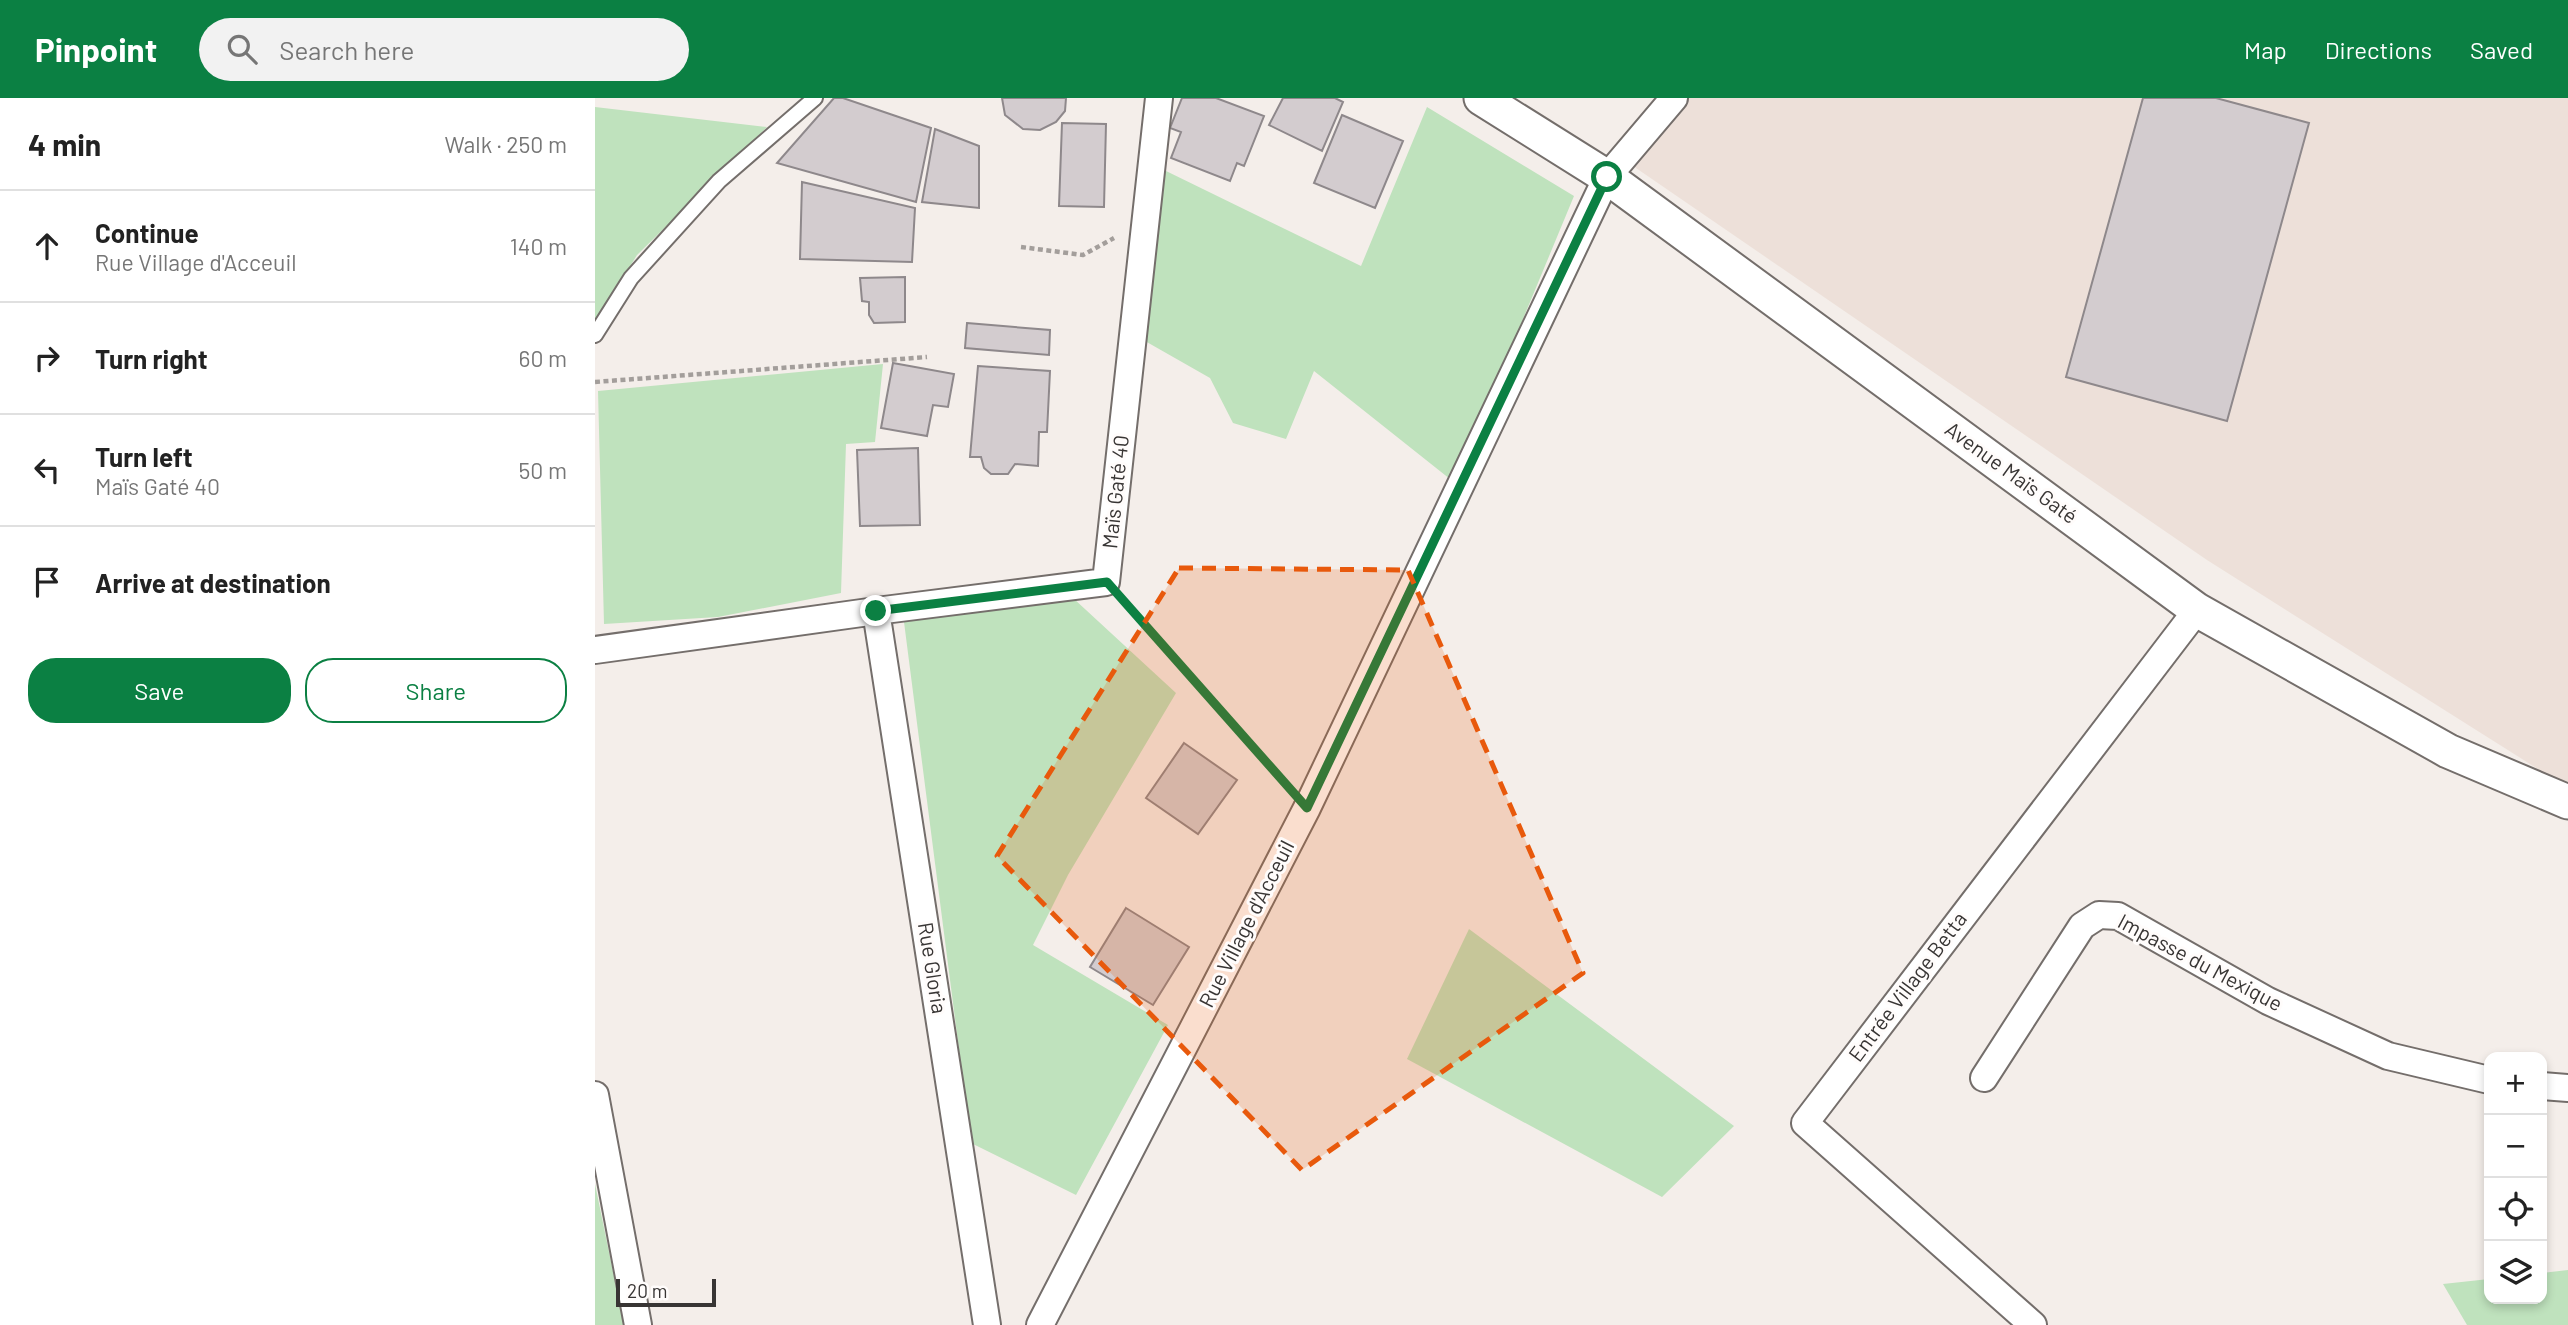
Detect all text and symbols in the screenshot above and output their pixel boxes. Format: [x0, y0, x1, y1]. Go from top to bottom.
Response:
search box [199, 18, 689, 81]
text: Pinpoint [35, 29, 157, 69]
icon: search [223, 30, 261, 68]
text: Search here [279, 34, 414, 65]
text: Map [2244, 35, 2287, 64]
text: Directions [2325, 35, 2432, 64]
text: Saved [2470, 35, 2533, 64]
text: 4 min [28, 126, 101, 162]
text: Walk · 250 m [445, 130, 567, 158]
route start [1591, 161, 1622, 192]
text: Continue [95, 217, 199, 248]
icon: ahead [28, 227, 66, 265]
text: 140 m [510, 232, 567, 260]
text: Rue Village d'Acceuil [95, 248, 297, 276]
icon: right [28, 339, 66, 377]
text: Turn right [95, 343, 208, 374]
text: 60 m [519, 344, 567, 372]
street label: Avenue Maïs Gaté [1941, 415, 2083, 528]
street label: Maïs Gaté 40 [1096, 434, 1133, 550]
text: Turn left [95, 441, 193, 472]
icon: left [28, 451, 66, 489]
text: 50 m [519, 456, 567, 484]
text: Maïs Gaté 40 [95, 472, 220, 500]
icon: arrive [28, 563, 66, 601]
text: Arrive at destination [95, 567, 331, 598]
route end [860, 595, 891, 626]
button: Save [28, 658, 291, 723]
button: Share [305, 658, 567, 723]
street label: Rue Village d'Acceuil [1193, 836, 1299, 1011]
street label: Entrée Village Betta [1842, 906, 1971, 1066]
street label: Impasse du Mexique [2114, 908, 2287, 1016]
street label: Rue Gloria [914, 920, 953, 1015]
map controls [2484, 1052, 2547, 1304]
button: + [2484, 1052, 2547, 1115]
button: − [2484, 1115, 2547, 1178]
button: locate [2484, 1178, 2547, 1241]
button: layers [2484, 1241, 2547, 1304]
scale bar [616, 1276, 716, 1308]
text: 20 m [627, 1279, 667, 1302]

